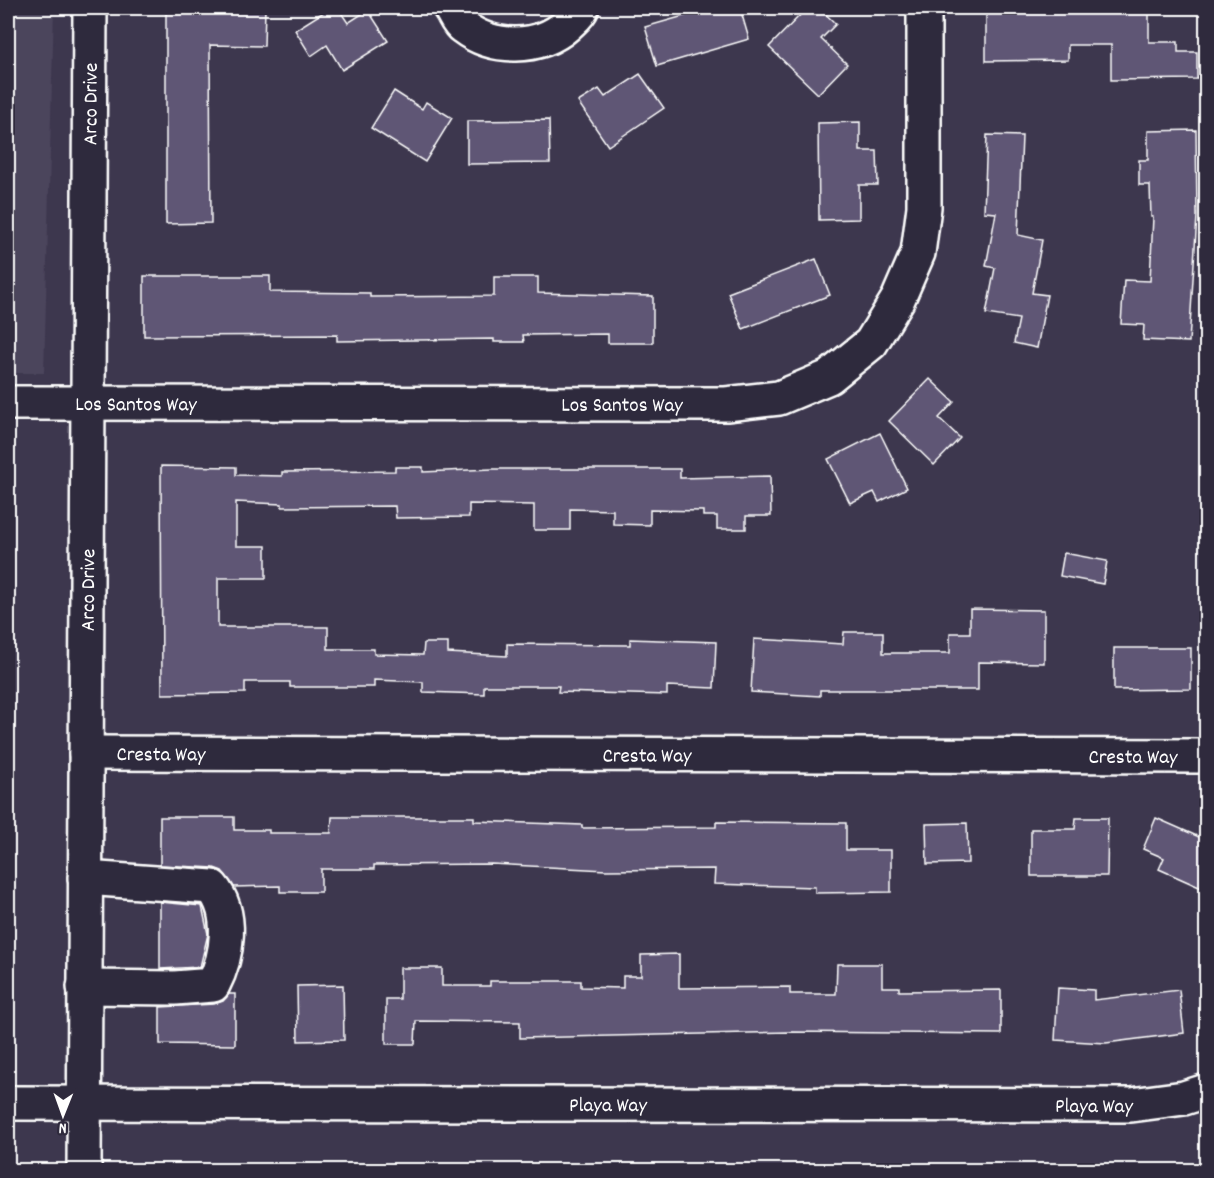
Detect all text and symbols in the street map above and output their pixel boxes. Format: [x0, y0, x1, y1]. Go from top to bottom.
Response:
street label: Arco Drive [77, 63, 108, 145]
street label: Los Santos Way [75, 391, 197, 421]
street label: Los Santos Way [561, 392, 683, 422]
street label: Arco Drive [75, 549, 105, 631]
street label: Cresta Way [116, 741, 206, 771]
street label: Cresta Way [602, 742, 692, 773]
street label: Cresta Way [1088, 744, 1178, 774]
north arrow [33, 1085, 93, 1145]
street label: Playa Way [569, 1092, 648, 1122]
street label: Playa Way [1055, 1093, 1134, 1123]
text: N [59, 1116, 67, 1139]

